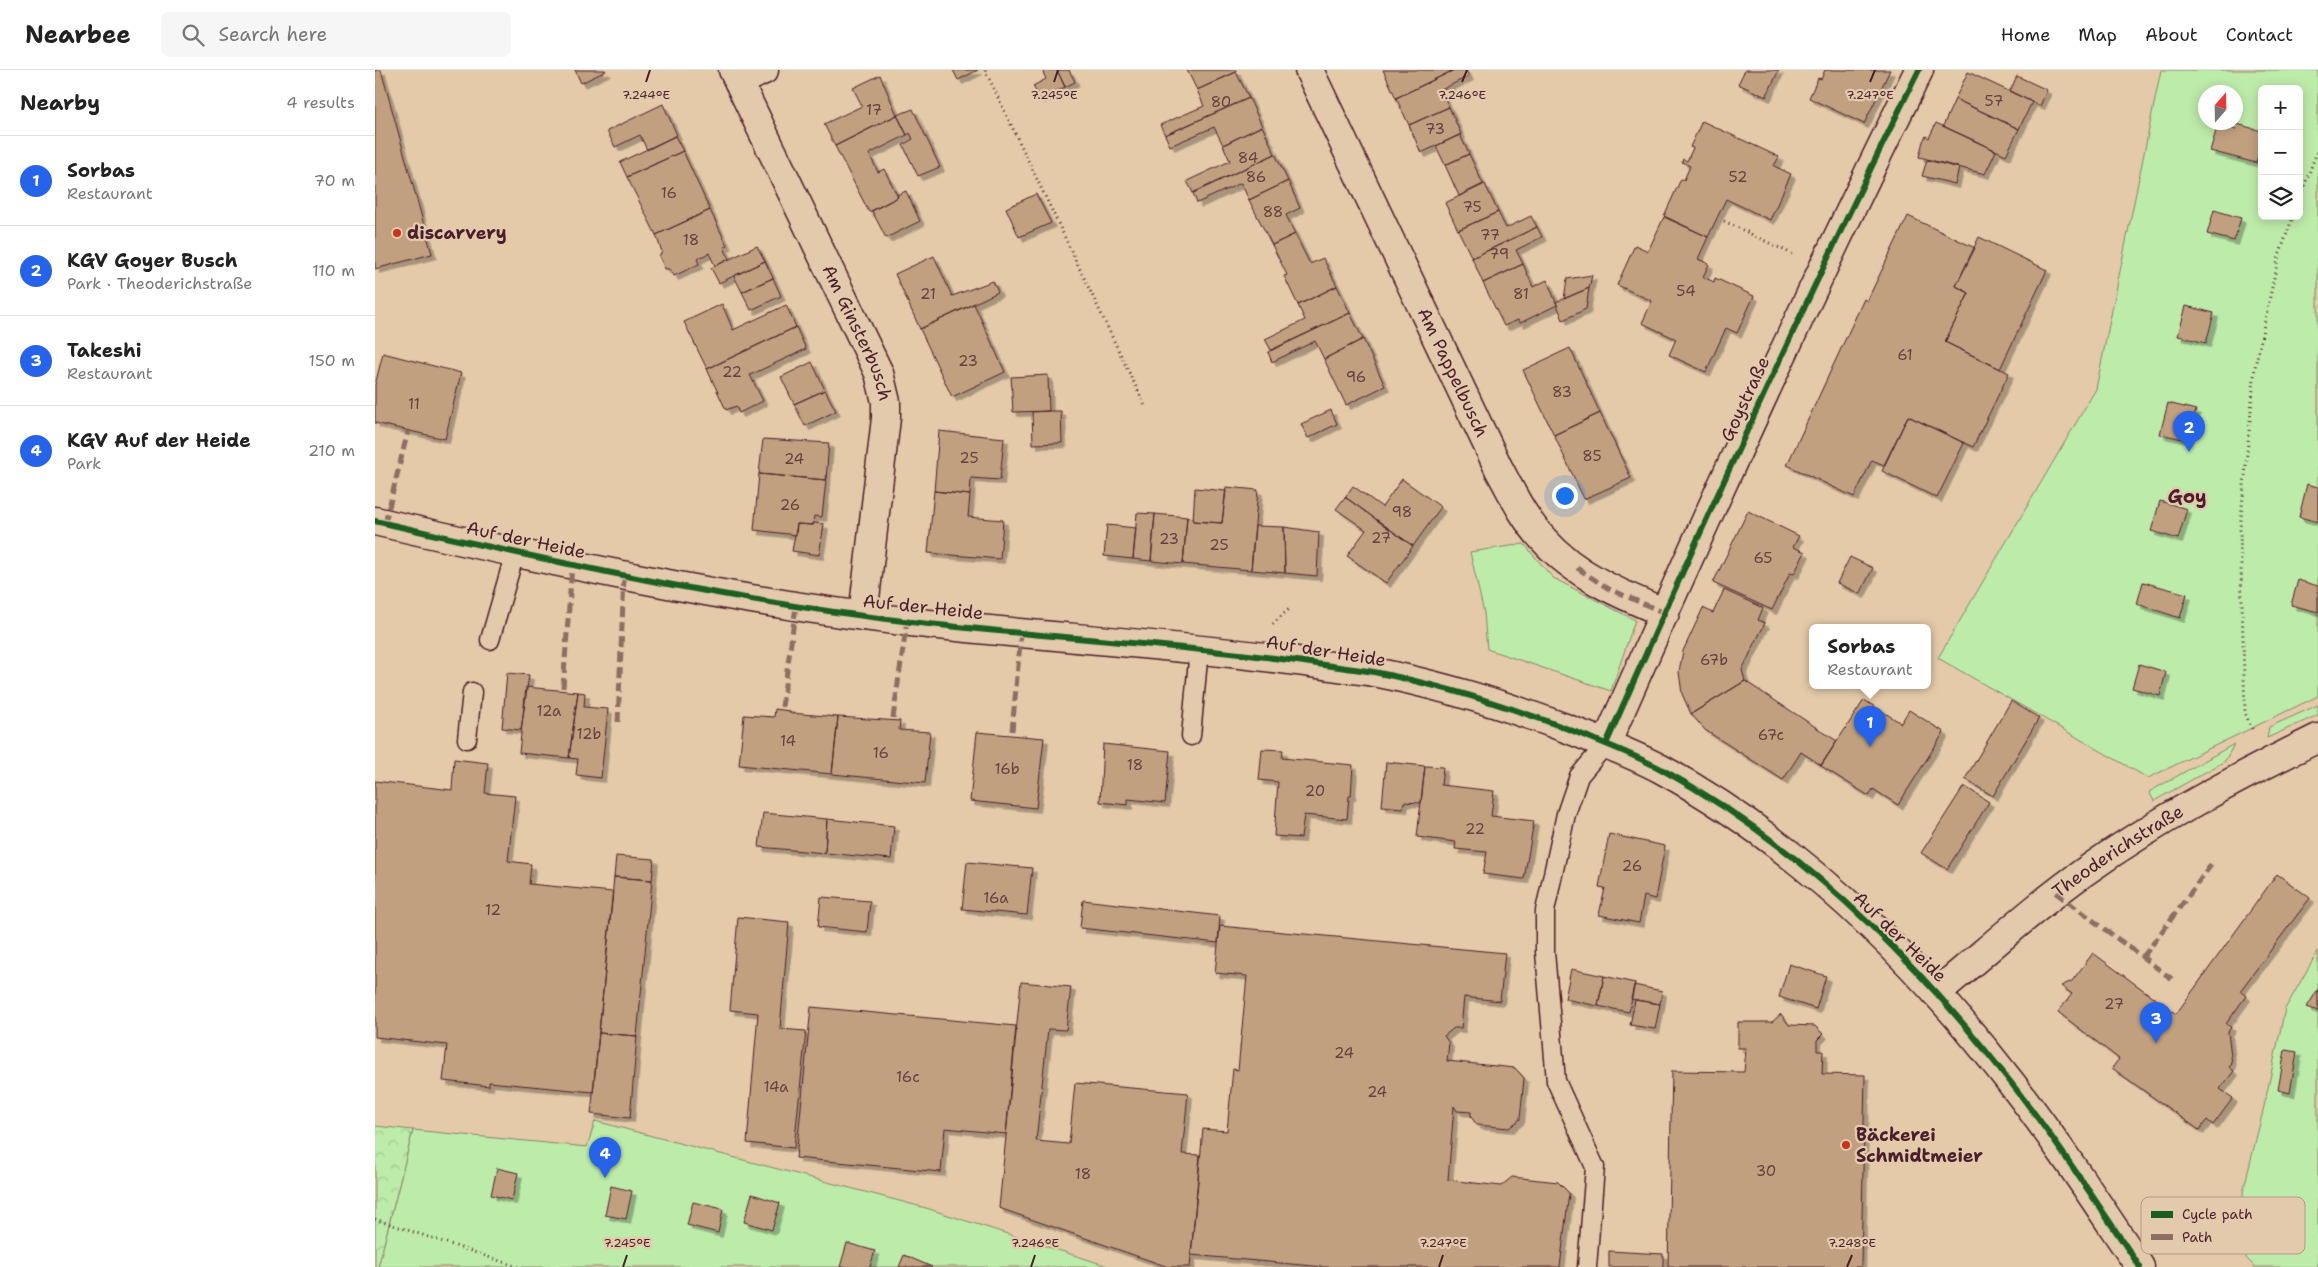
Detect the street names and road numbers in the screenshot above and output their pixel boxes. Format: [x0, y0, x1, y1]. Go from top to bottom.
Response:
street label: Am Ginsterbusch [817, 261, 897, 403]
street label: Am Pappelbusch [1412, 304, 1494, 441]
street label: Goystraße [1715, 353, 1775, 445]
street label: Auf der Heide [464, 516, 588, 564]
street label: Auf der Heide [861, 589, 985, 625]
street label: Auf der Heide [1264, 630, 1388, 672]
street label: Theoderichstraße [2047, 799, 2188, 903]
street label: Auf der Heide [1848, 886, 1952, 988]

